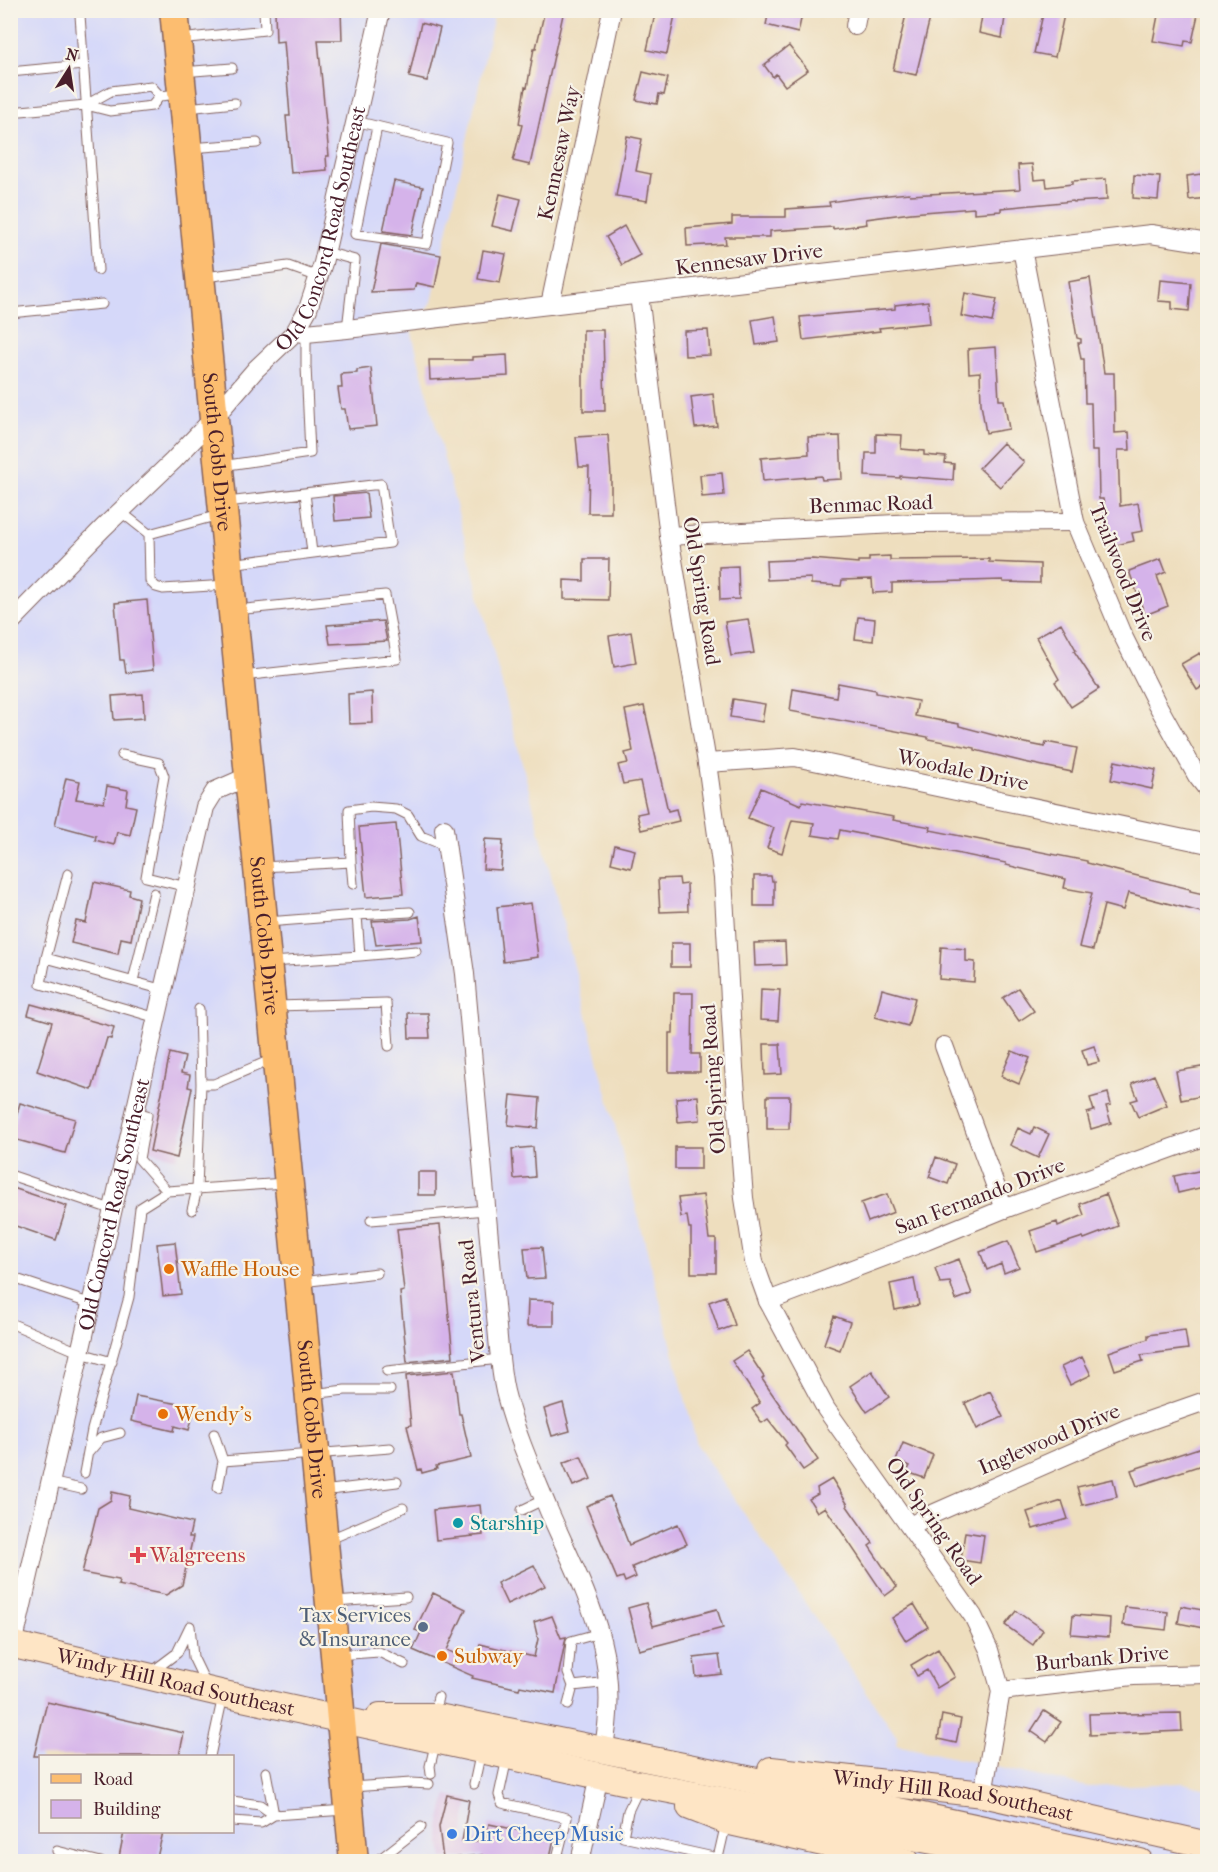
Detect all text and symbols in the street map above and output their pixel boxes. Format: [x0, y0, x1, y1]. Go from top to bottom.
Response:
north arrow [39, 39, 99, 99]
text: N [64, 44, 81, 66]
street label: Kennesaw Way [533, 83, 585, 222]
street label: Old Concord Road Southeast [270, 103, 371, 356]
street label: Kennesaw Drive [674, 238, 824, 280]
street label: South Cobb Drive [198, 371, 237, 532]
street label: Benmac Road [809, 490, 934, 518]
street label: Trailwood Drive [1084, 499, 1162, 645]
street label: Old Spring Road [678, 515, 726, 668]
street label: Woodale Drive [894, 744, 1031, 796]
street label: South Cobb Drive [245, 855, 284, 1016]
street label: Old Spring Road [696, 1003, 730, 1155]
street label: Old Concord Road Southeast [73, 1075, 155, 1333]
street label: San Fernando Drive [892, 1153, 1068, 1239]
street label: Ventura Road [454, 1237, 491, 1365]
place label: Waffle House [180, 1257, 299, 1281]
marker: Waffle House [162, 1262, 176, 1276]
street label: South Cobb Drive [292, 1339, 332, 1500]
street label: Inglewood Drive [975, 1398, 1123, 1480]
place label: Wendy's [174, 1402, 252, 1426]
marker: Wendy's [156, 1407, 170, 1421]
street label: Old Spring Road [881, 1453, 987, 1590]
place label: Starship [470, 1511, 544, 1535]
marker: Starship [451, 1516, 465, 1530]
place label: Walgreens [149, 1543, 246, 1567]
marker: Walgreens [131, 1548, 145, 1562]
place label: Tax Services & Insurance [299, 1603, 411, 1651]
marker: Tax Services & Insurance [416, 1620, 430, 1634]
street label: Burbank Drive [1034, 1640, 1170, 1676]
street label: Windy Hill Road Southeast [53, 1643, 297, 1721]
place label: Subway [454, 1644, 524, 1668]
marker: Subway [435, 1649, 449, 1663]
legend [39, 1755, 234, 1833]
street label: Windy Hill Road Southeast [830, 1765, 1076, 1826]
text: Road [93, 1769, 133, 1790]
text: Building [93, 1799, 161, 1820]
place label: Dirt Cheep Music [464, 1822, 624, 1846]
marker: Dirt Cheep Music [445, 1827, 459, 1841]

